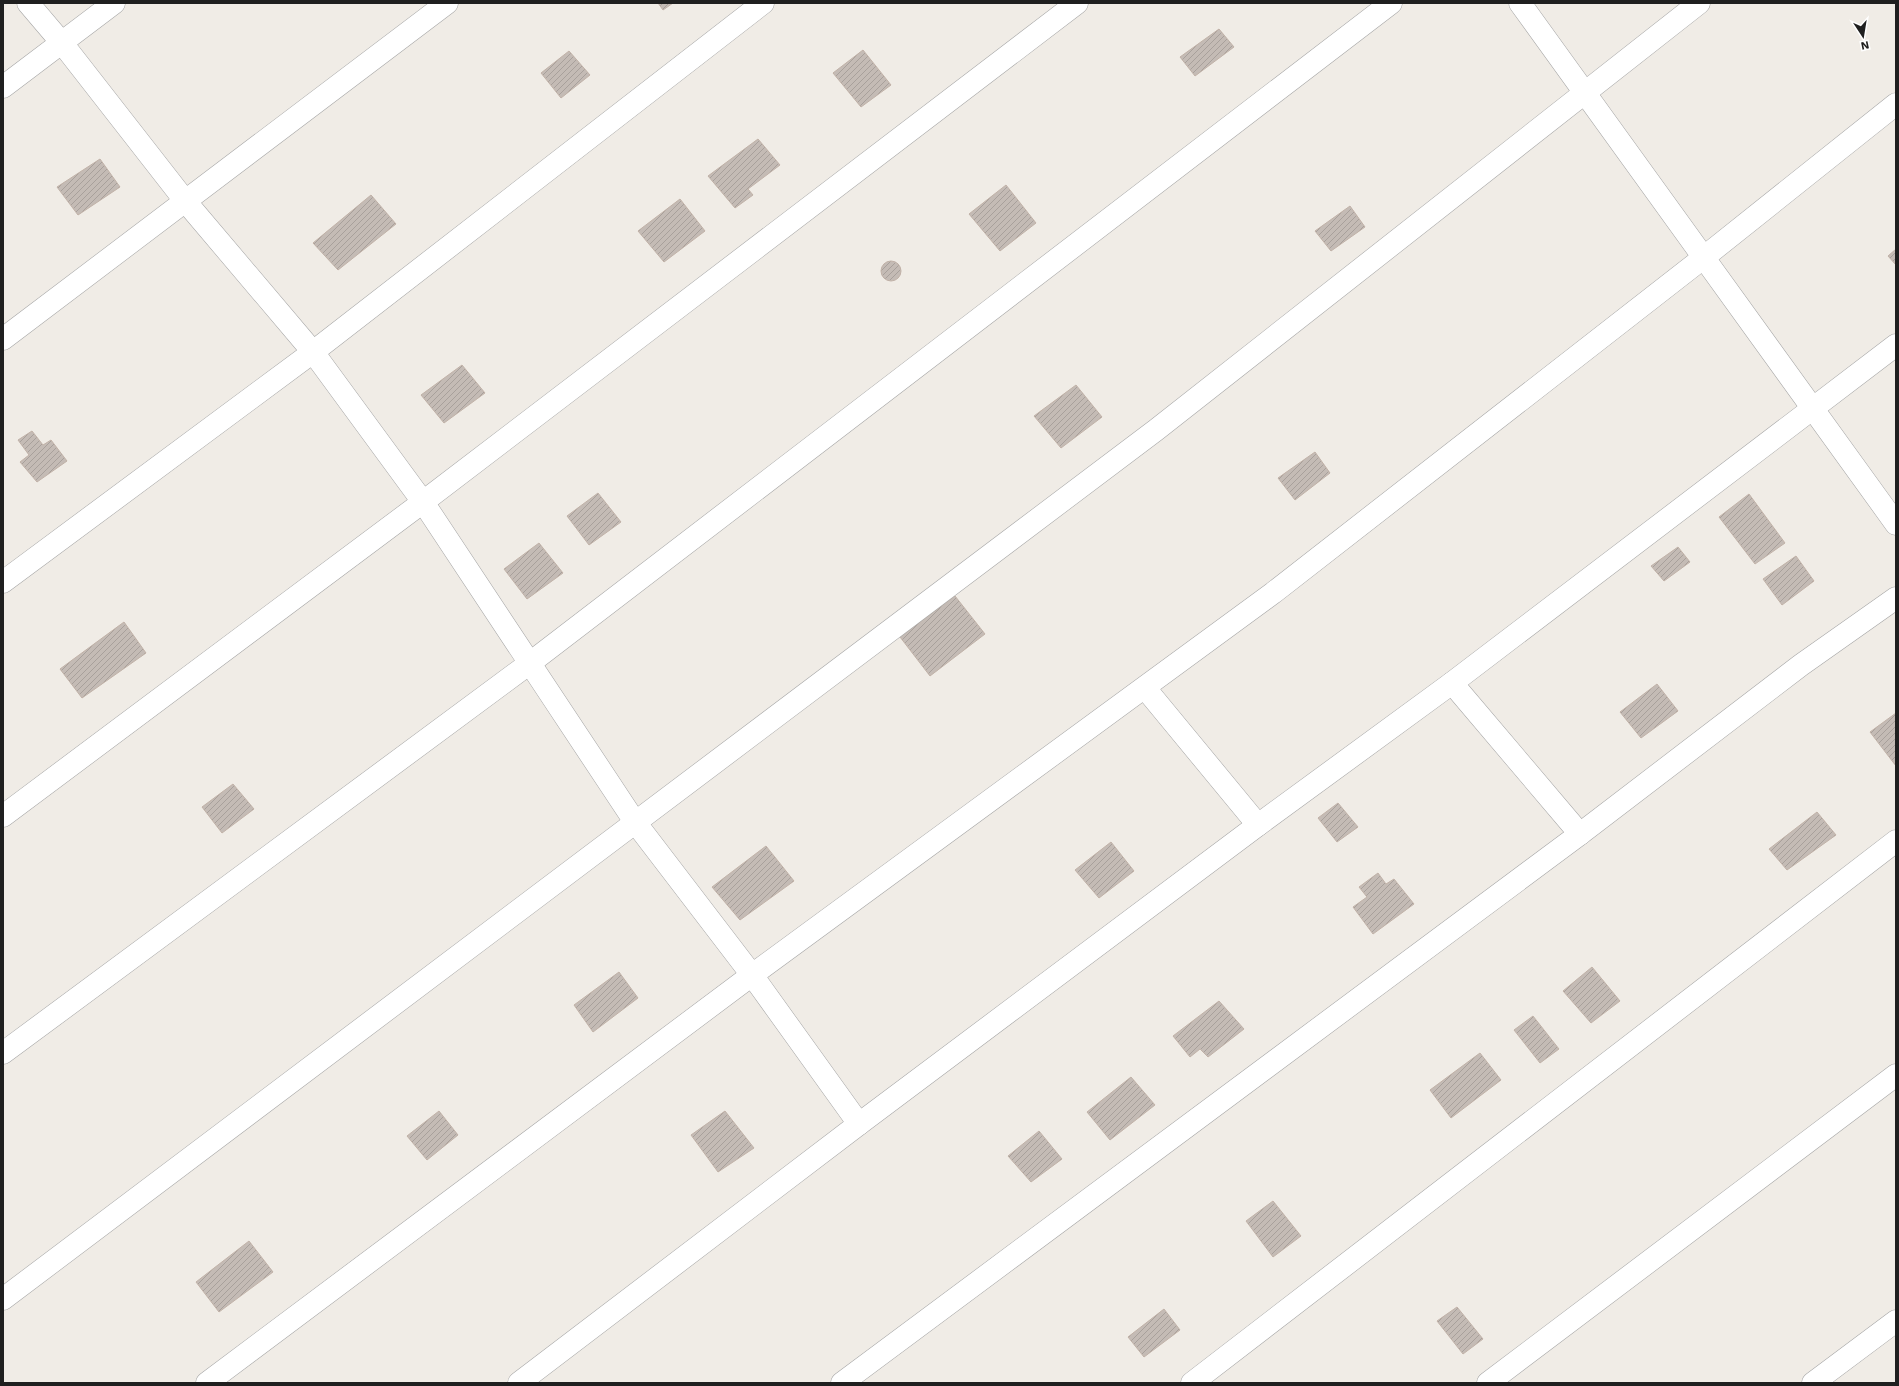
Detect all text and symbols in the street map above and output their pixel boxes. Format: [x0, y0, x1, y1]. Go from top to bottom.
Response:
north arrow [1843, 16, 1883, 56]
text: N [1860, 38, 1870, 52]

